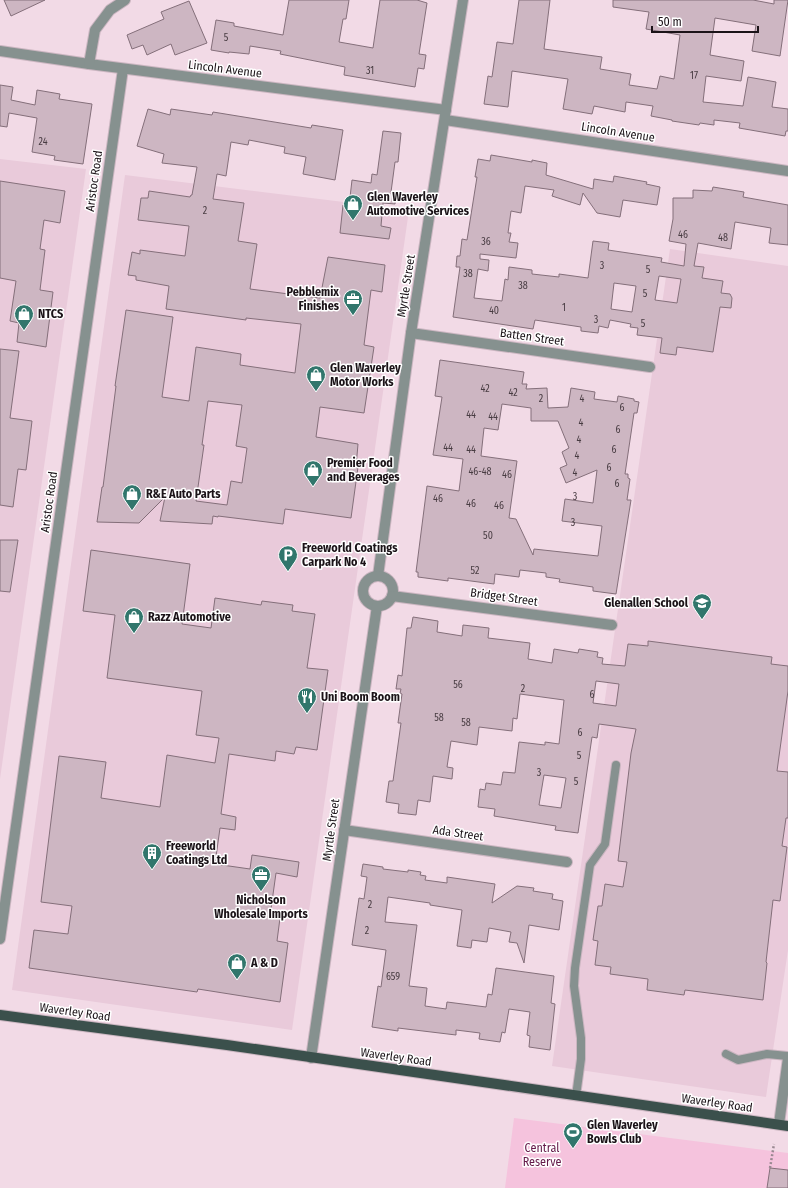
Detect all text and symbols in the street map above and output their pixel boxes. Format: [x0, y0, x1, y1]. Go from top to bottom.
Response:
scale bar [652, 8, 758, 34]
text: 50 m [658, 15, 682, 29]
house number: 5 [224, 32, 229, 44]
street label: Lincoln Avenue [187, 58, 263, 80]
house number: 31 [366, 65, 374, 77]
house number: 17 [690, 70, 698, 82]
street label: Lincoln Avenue [580, 119, 656, 145]
house number: 24 [38, 136, 48, 148]
street label: Aristoc Road [83, 150, 105, 212]
place label: Glen Waverley Automotive Services [366, 190, 470, 218]
shop icon: Glen Waverley Automotive Services [342, 193, 364, 221]
house number: 2 [203, 205, 208, 217]
house number: 46 [678, 229, 688, 241]
house number: 48 [718, 232, 728, 244]
house number: 36 [481, 236, 491, 248]
street label: Myrtle Street [394, 254, 418, 318]
house number: 3 [600, 260, 605, 272]
house number: 5 [646, 264, 651, 276]
house number: 38 [463, 268, 473, 280]
house number: 38 [518, 280, 528, 292]
place label: Pebblemix Finishes [287, 285, 340, 313]
office icon: Pebblemix Finishes [342, 288, 364, 316]
house number: 5 [643, 288, 648, 300]
house number: 1 [562, 302, 566, 314]
shop icon: NTCS [13, 303, 35, 331]
house number: 40 [489, 305, 499, 317]
place label: NTCS [38, 307, 63, 321]
house number: 3 [594, 314, 599, 326]
house number: 5 [641, 318, 646, 330]
street label: Batten Street [499, 326, 565, 348]
place label: Glen Waverley Motor Works [330, 361, 401, 389]
shop icon: Glen Waverley Motor Works [305, 364, 327, 392]
house number: 42 [480, 383, 490, 395]
house number: 42 [508, 387, 518, 399]
house number: 2 [539, 393, 544, 405]
house number: 4 [580, 393, 585, 405]
house number: 6 [620, 402, 625, 414]
house number: 44 [466, 409, 476, 421]
house number: 44 [488, 411, 498, 423]
house number: 4 [579, 417, 584, 429]
house number: 6 [616, 424, 621, 436]
house number: 4 [577, 434, 582, 446]
house number: 44 [443, 442, 453, 454]
house number: 44 [466, 444, 476, 456]
house number: 6 [612, 444, 617, 456]
house number: 4 [575, 450, 580, 462]
place label: Premier Food and Beverages [327, 456, 400, 484]
shop icon: Premier Food and Beverages [302, 459, 324, 487]
house number: 6 [607, 462, 612, 474]
house number: 46-48 [468, 466, 492, 478]
house number: 4 [573, 467, 578, 479]
house number: 46 [502, 469, 512, 481]
street label: Aristoc Road [38, 471, 60, 533]
house number: 6 [615, 478, 620, 490]
shop icon: R&E Auto Parts [121, 483, 143, 511]
place label: R&E Auto Parts [146, 487, 221, 501]
house number: 3 [573, 491, 578, 503]
house number: 46 [433, 493, 443, 505]
house number: 46 [466, 498, 476, 510]
house number: 46 [494, 500, 504, 512]
house number: 3 [571, 517, 576, 529]
house number: 50 [483, 530, 493, 542]
place label: Freeworld Coatings Carpark No 4 [302, 541, 398, 569]
parking icon: Freeworld Coatings Carpark No 4 [277, 544, 299, 572]
house number: 52 [471, 565, 480, 577]
street label: Bridget Street [469, 585, 539, 609]
school or university icon: Glenallen School [691, 592, 713, 620]
place label: Glenallen School [604, 596, 689, 610]
shop icon: Razz Automotive [123, 606, 145, 634]
place label: Razz Automotive [148, 610, 231, 624]
house number: 56 [453, 679, 463, 691]
house number: 2 [521, 683, 526, 695]
restaurant icon: Uni Boom Boom [296, 686, 318, 714]
house number: 6 [590, 689, 595, 701]
place label: Uni Boom Boom [321, 690, 400, 704]
house number: 58 [434, 712, 444, 724]
house number: 58 [461, 717, 471, 729]
house number: 6 [578, 727, 583, 739]
house number: 5 [577, 750, 582, 762]
house number: 3 [537, 767, 542, 779]
house number: 5 [574, 776, 579, 788]
street label: Myrtle Street [320, 798, 342, 862]
street label: Ada Street [432, 823, 484, 843]
place label: Freeworld Coatings Ltd [166, 839, 227, 867]
building icon: Freeworld Coatings Ltd [141, 842, 163, 870]
office icon: Nicholson Wholesale Imports [250, 864, 272, 892]
place label: Nicholson Wholesale Imports [214, 893, 308, 921]
house number: 2 [368, 899, 373, 911]
house number: 2 [365, 925, 370, 937]
shop icon: A & D [226, 952, 248, 980]
place label: A & D [250, 956, 278, 970]
house number: 659 [386, 971, 400, 983]
street label: Waverley Road [38, 1000, 112, 1024]
street label: Waverley Road [359, 1045, 433, 1069]
street label: Waverley Road [680, 1091, 754, 1115]
place label: Glen Waverley Bowls Club [587, 1118, 658, 1146]
sports icon: Glen Waverley Bowls Club [562, 1121, 584, 1149]
park label: Central Reserve [523, 1141, 561, 1169]

